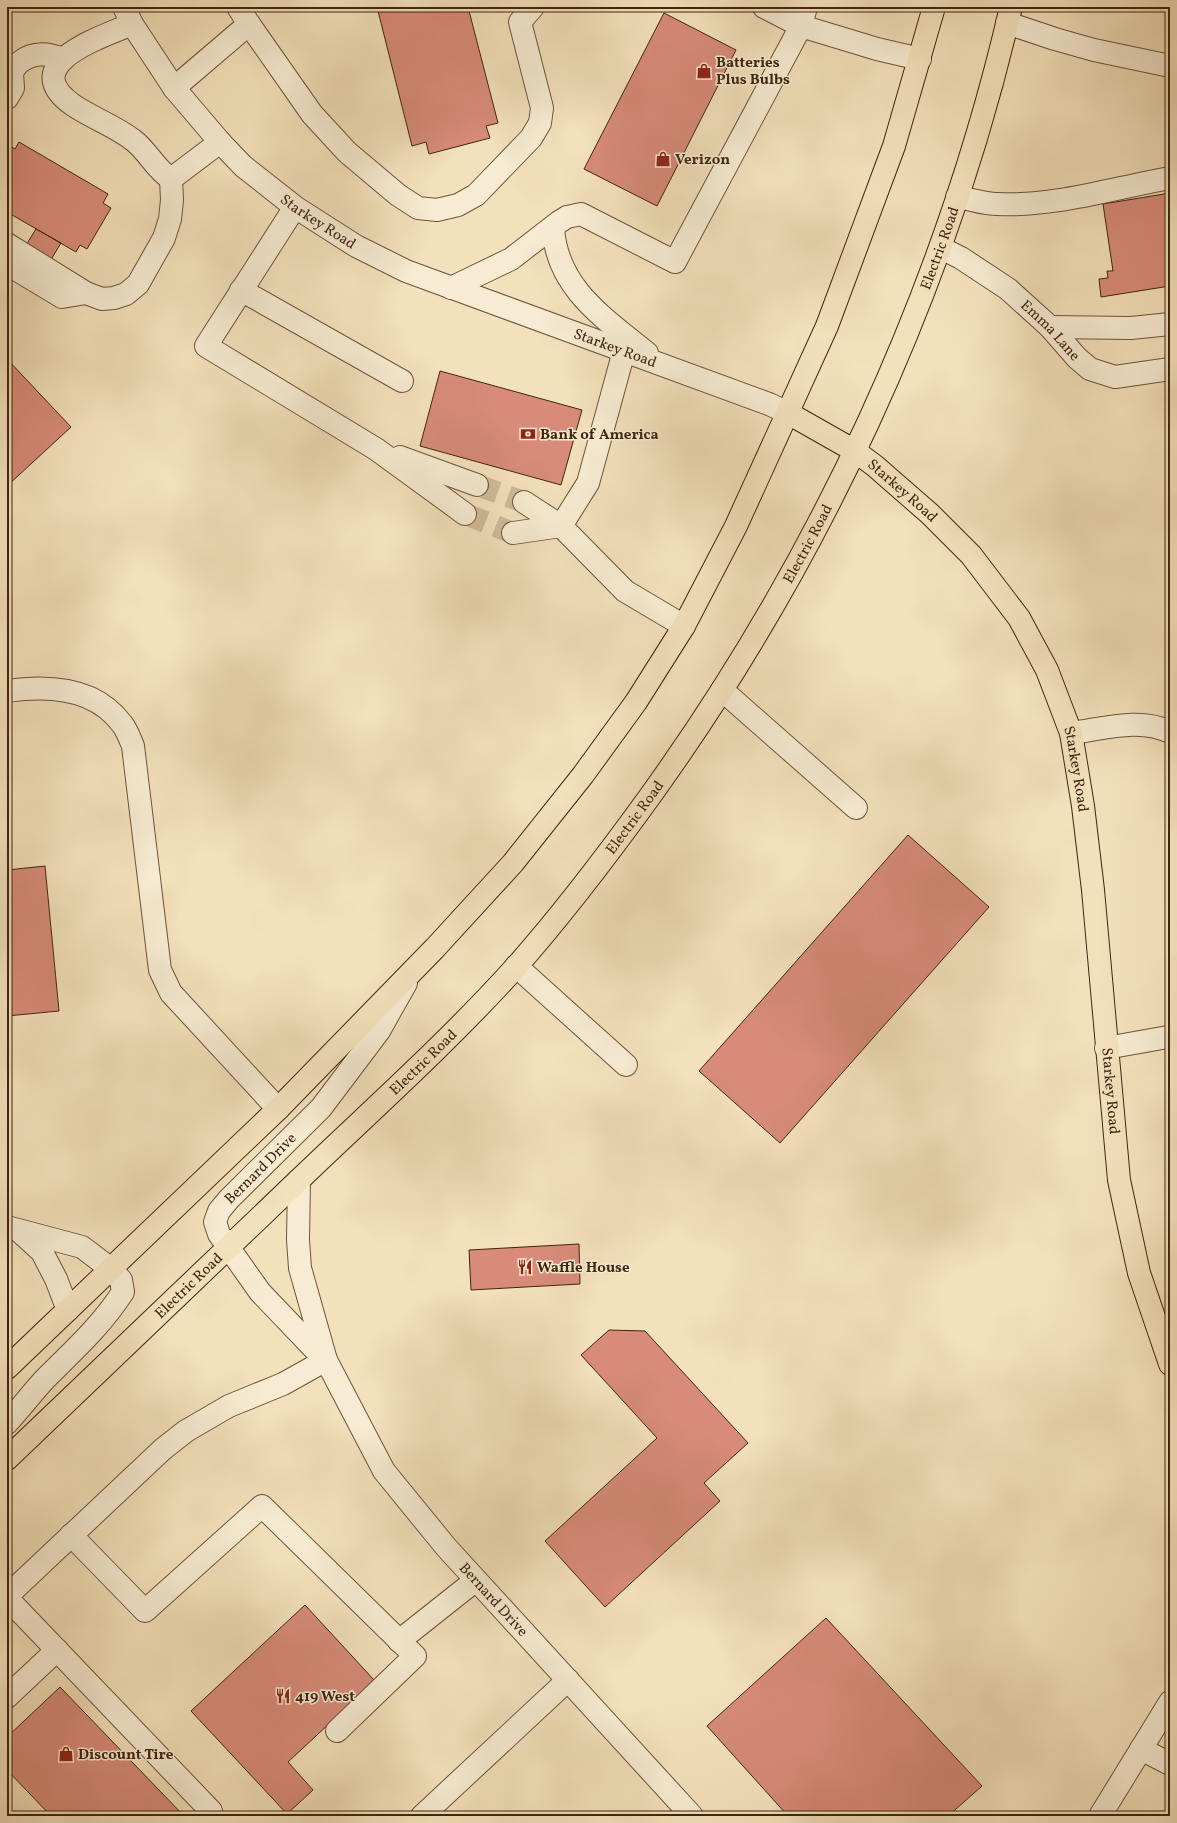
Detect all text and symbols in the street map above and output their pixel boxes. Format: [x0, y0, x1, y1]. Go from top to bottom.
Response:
place label: Batteries Plus Bulbs [716, 53, 790, 91]
shop icon: Batteries Plus Bulbs [695, 62, 713, 80]
shop icon: Verizon [654, 150, 672, 168]
place label: Verizon [675, 150, 730, 171]
street label: Starkey Road [275, 190, 359, 255]
street label: Electric Road [916, 204, 965, 293]
street label: Emma Lane [1015, 296, 1084, 366]
street label: Starkey Road [570, 324, 659, 374]
bank icon: Bank of America [519, 425, 537, 443]
place label: Bank of America [540, 425, 659, 446]
street label: Starkey Road [863, 455, 942, 528]
street label: Electric Road [779, 501, 839, 588]
street label: Starkey Road [1057, 723, 1093, 813]
street label: Electric Road [601, 777, 670, 860]
street label: Electric Road [385, 1025, 463, 1101]
street label: Starkey Road [1095, 1047, 1124, 1135]
street label: Bernard Drive [220, 1129, 302, 1210]
street label: Electric Road [151, 1249, 228, 1324]
restaurant icon: Waffle House [516, 1258, 534, 1276]
place label: Waffle House [537, 1258, 630, 1279]
street label: Bernard Drive [453, 1559, 532, 1642]
restaurant icon: 419 West [274, 1687, 292, 1705]
place label: 419 West [295, 1687, 355, 1708]
shop icon: Discount Tire [57, 1745, 75, 1763]
place label: Discount Tire [78, 1745, 174, 1766]

